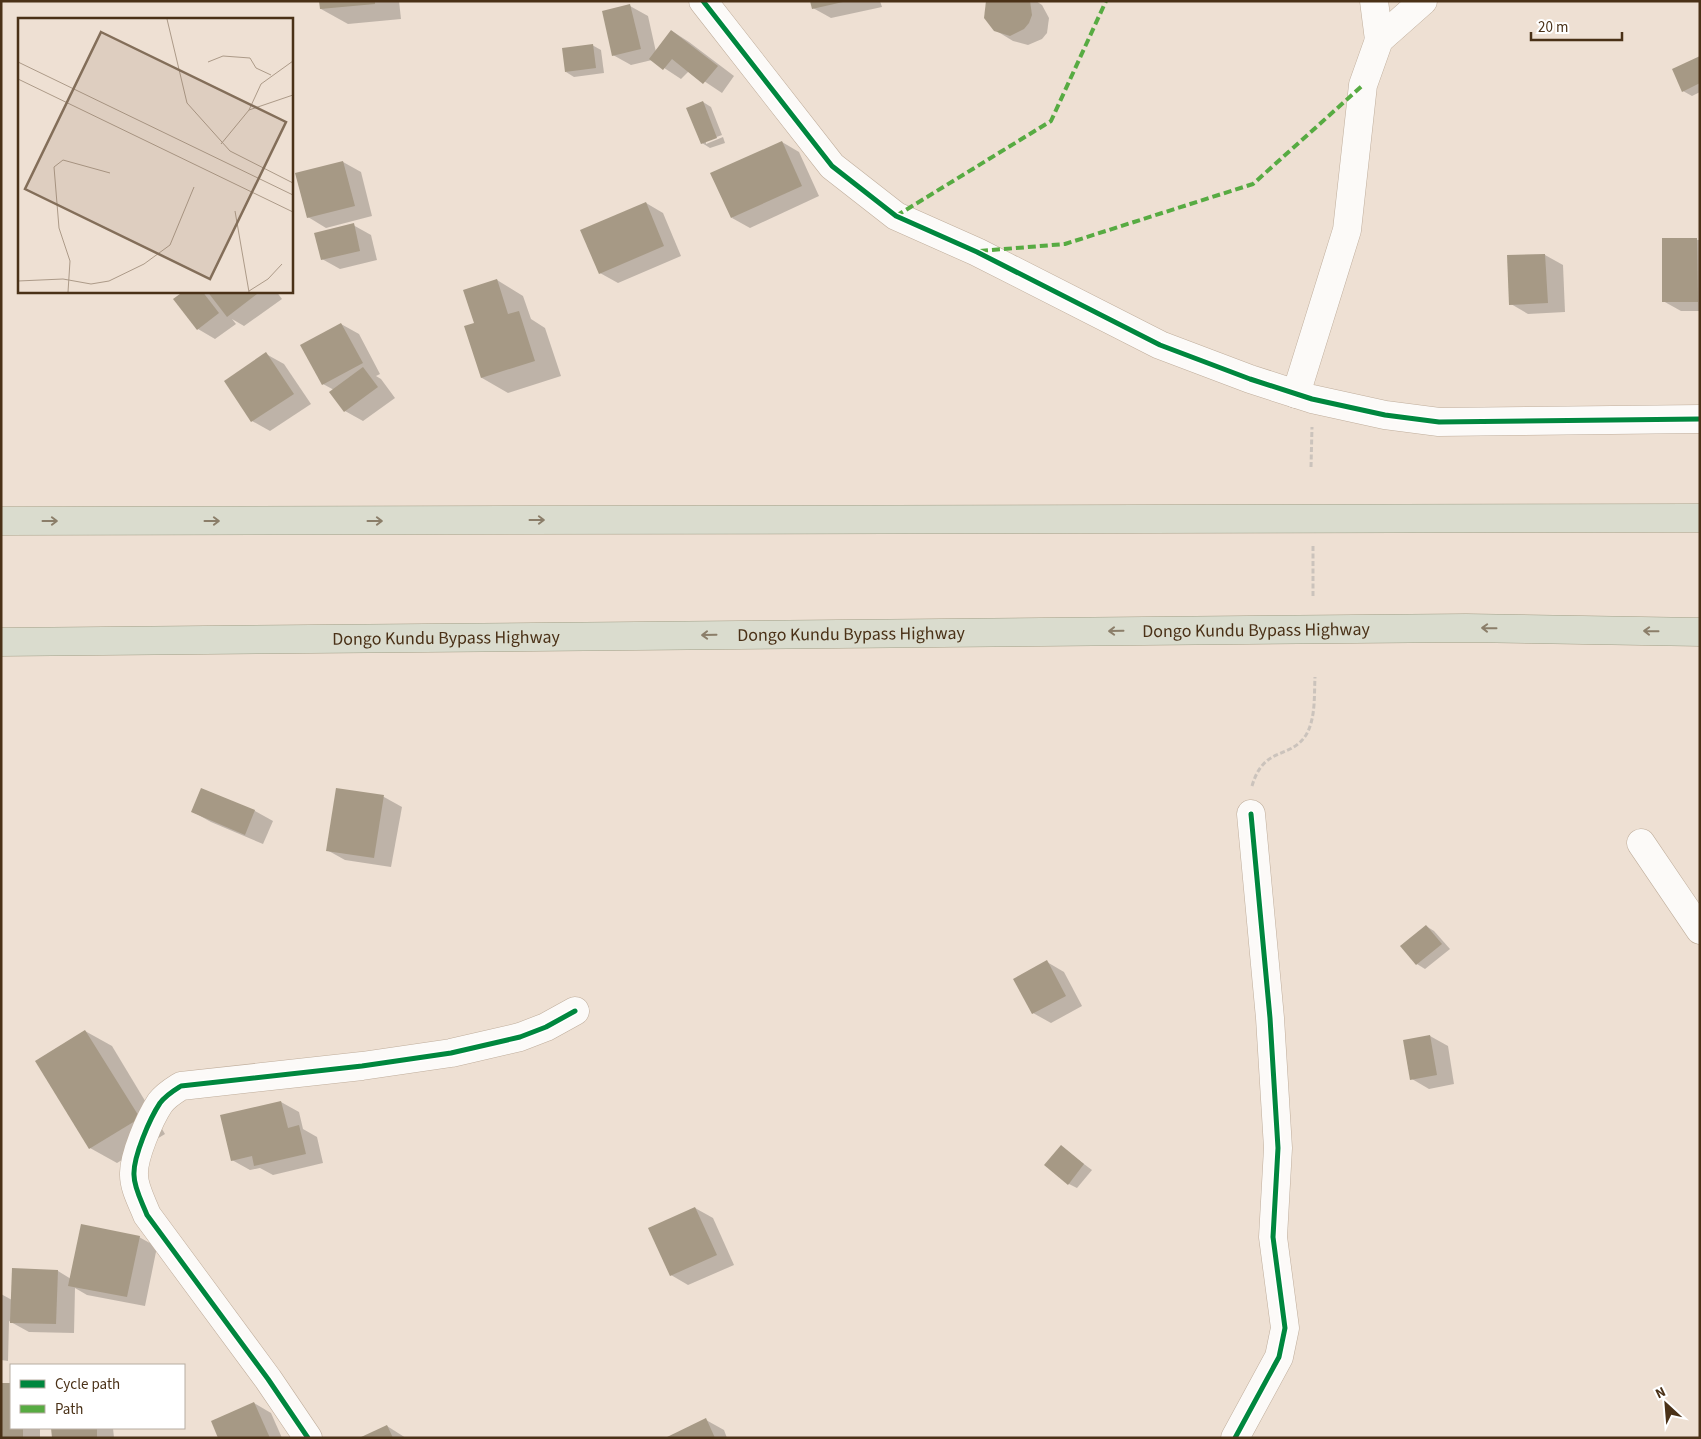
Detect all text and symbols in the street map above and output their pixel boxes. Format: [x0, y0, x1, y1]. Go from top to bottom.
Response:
scale bar [1531, 10, 1622, 42]
text: 20 m [1538, 17, 1568, 38]
inset map [18, 18, 292, 292]
one-way arrow [529, 515, 545, 525]
one-way arrow [42, 516, 58, 526]
one-way arrow [204, 516, 220, 526]
one-way arrow [366, 516, 383, 526]
street label: Dongo Kundu Bypass Highway [1142, 617, 1371, 644]
street label: Dongo Kundu Bypass Highway [737, 621, 966, 648]
one-way arrow [1481, 624, 1497, 633]
street label: Dongo Kundu Bypass Highway [332, 625, 561, 652]
one-way arrow [1108, 626, 1124, 636]
one-way arrow [1643, 626, 1660, 636]
one-way arrow [701, 630, 717, 640]
legend [10, 1364, 185, 1429]
text: Cycle path [55, 1374, 120, 1395]
north arrow [1641, 1379, 1691, 1429]
text: N [1652, 1382, 1669, 1404]
text: Path [55, 1399, 83, 1420]

